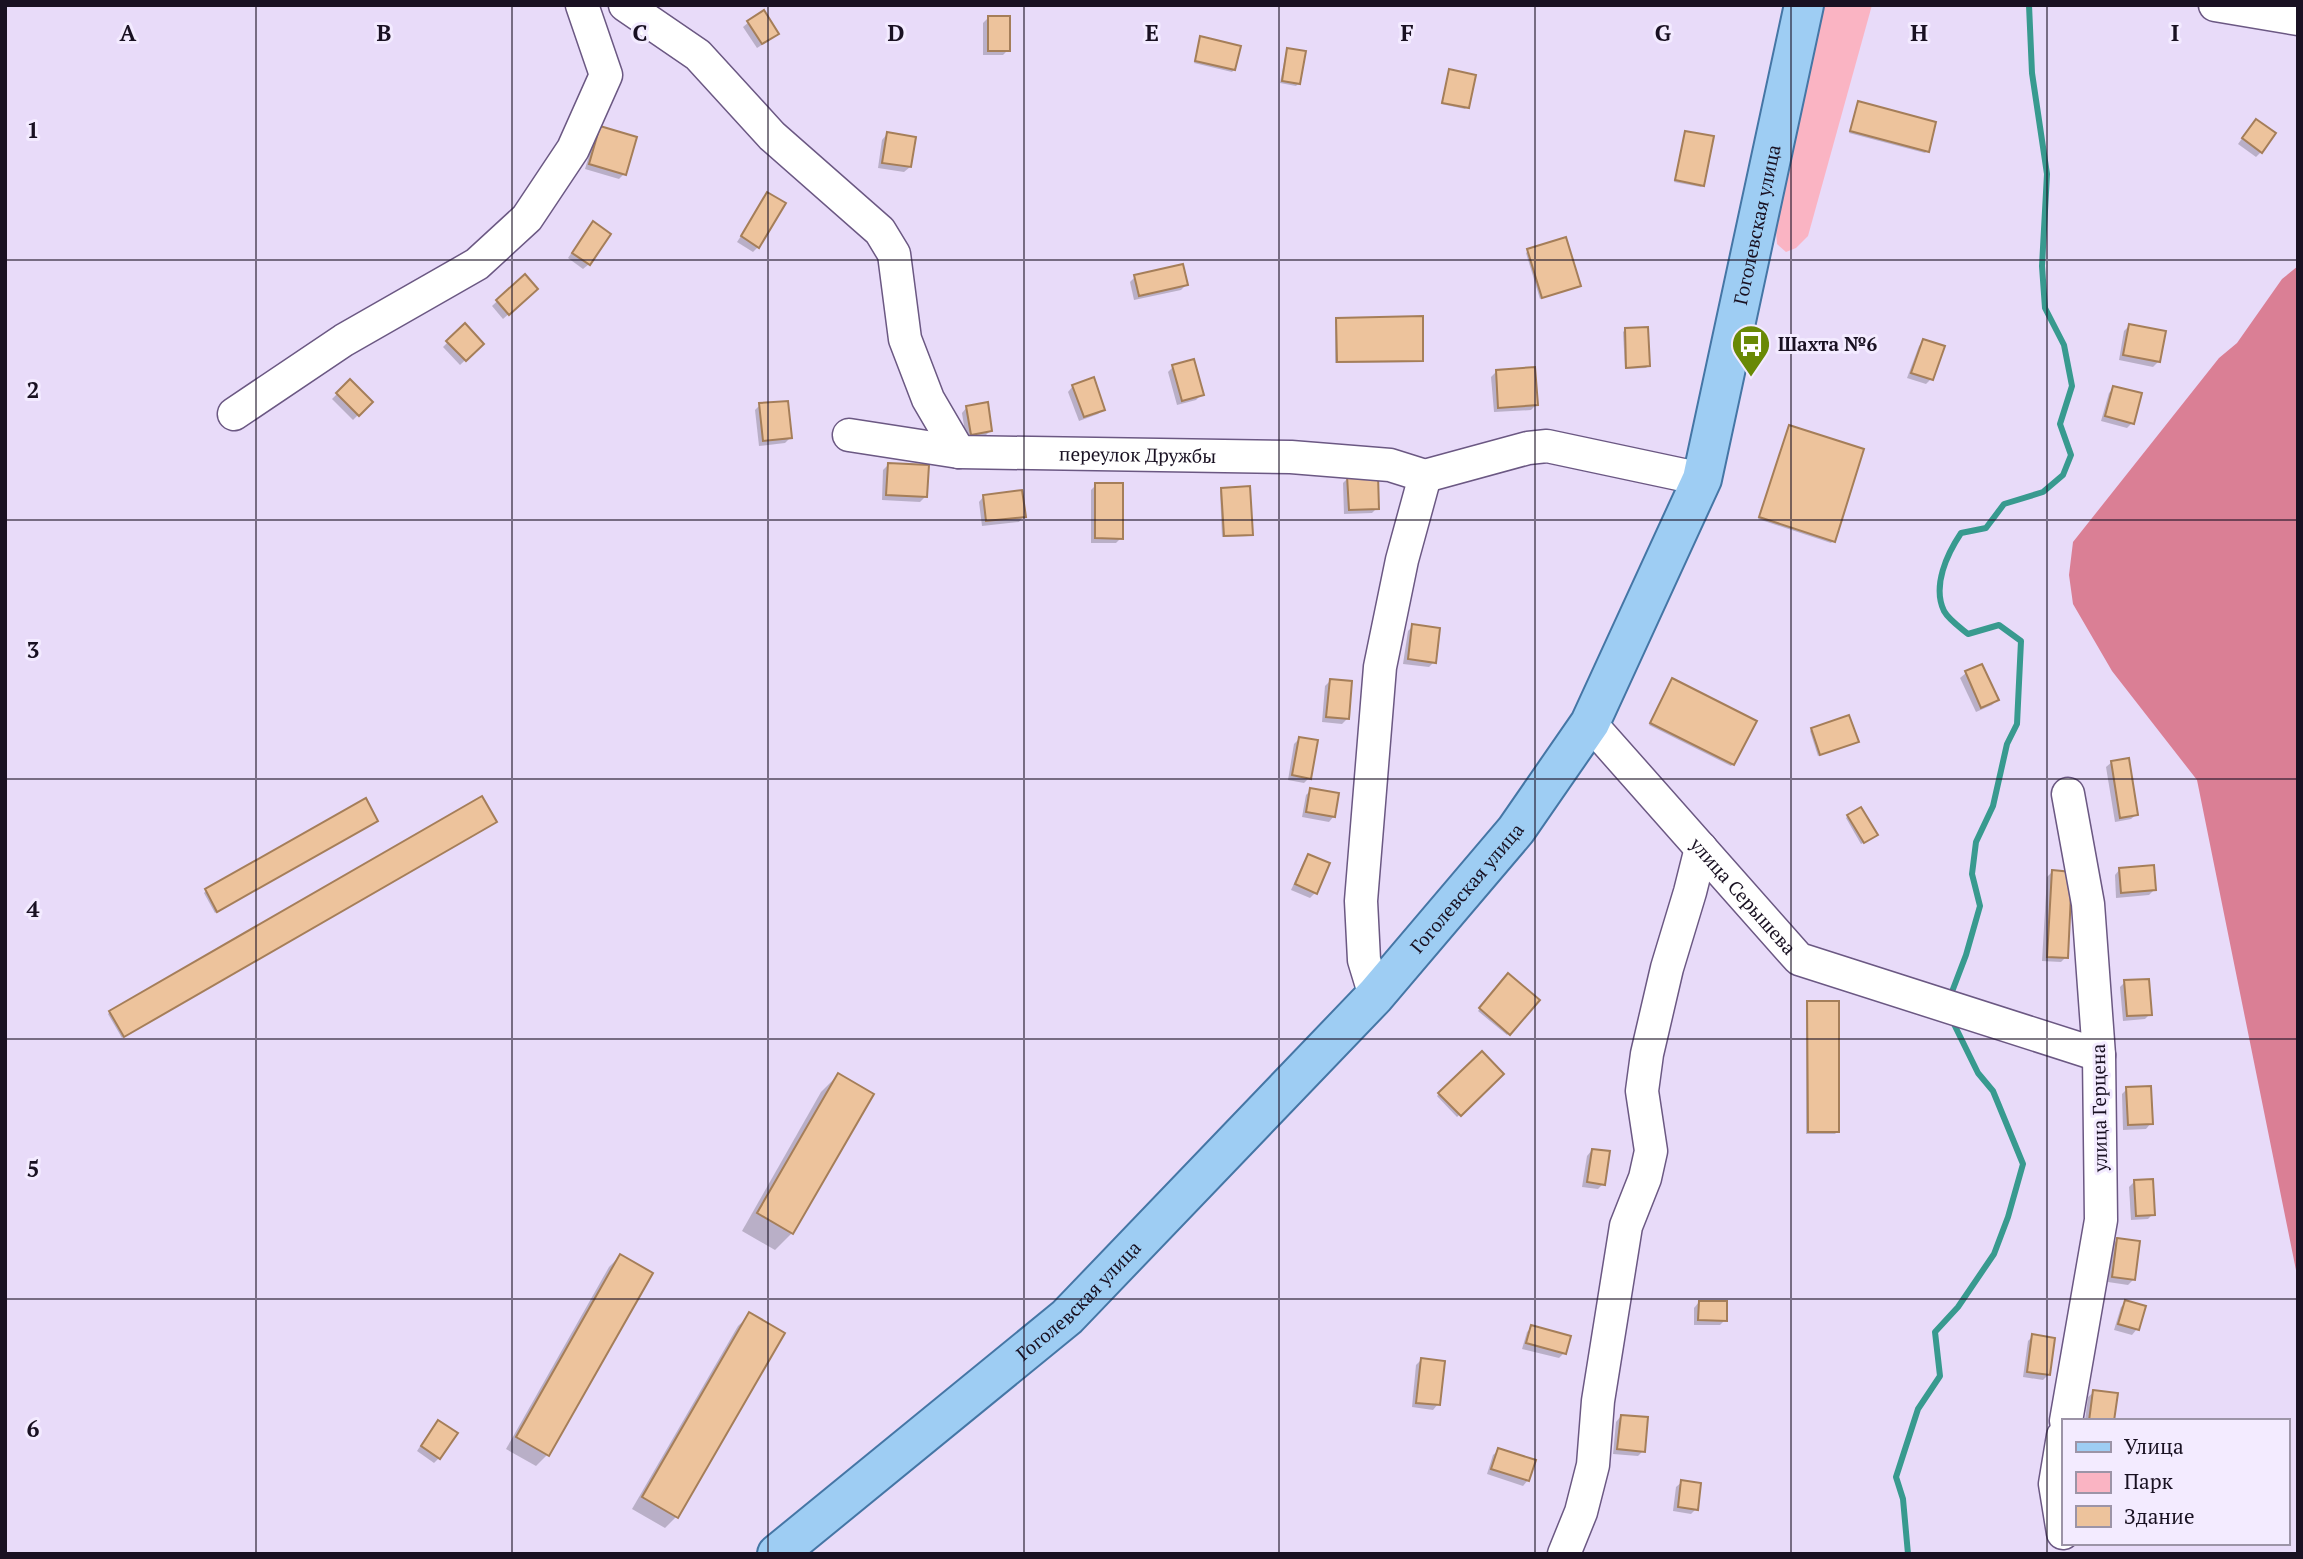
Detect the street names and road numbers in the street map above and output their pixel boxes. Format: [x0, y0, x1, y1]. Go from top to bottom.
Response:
street label: Гоголевская улица [1727, 142, 1786, 307]
street label: переулок Дружбы [1059, 441, 1217, 468]
street label: Гоголевская улица [1404, 818, 1529, 958]
street label: улица Серышева [1684, 831, 1802, 960]
street label: улица Герцена [2085, 1043, 2112, 1173]
street label: Гоголевская улица [1011, 1235, 1146, 1366]

